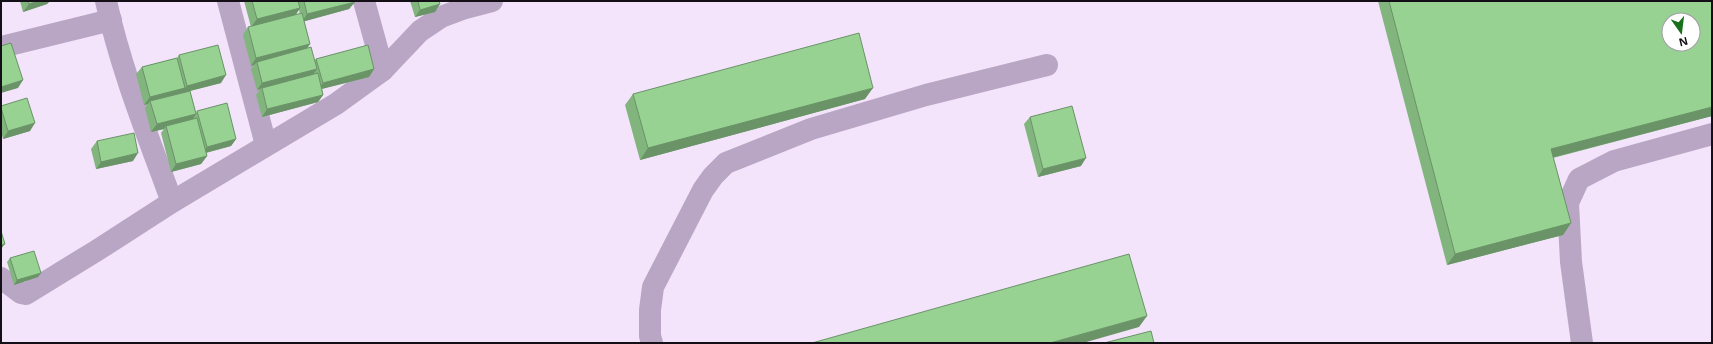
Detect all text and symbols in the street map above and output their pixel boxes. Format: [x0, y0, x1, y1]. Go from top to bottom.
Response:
north arrow [1661, 12, 1701, 52]
text: N [1677, 34, 1690, 51]

